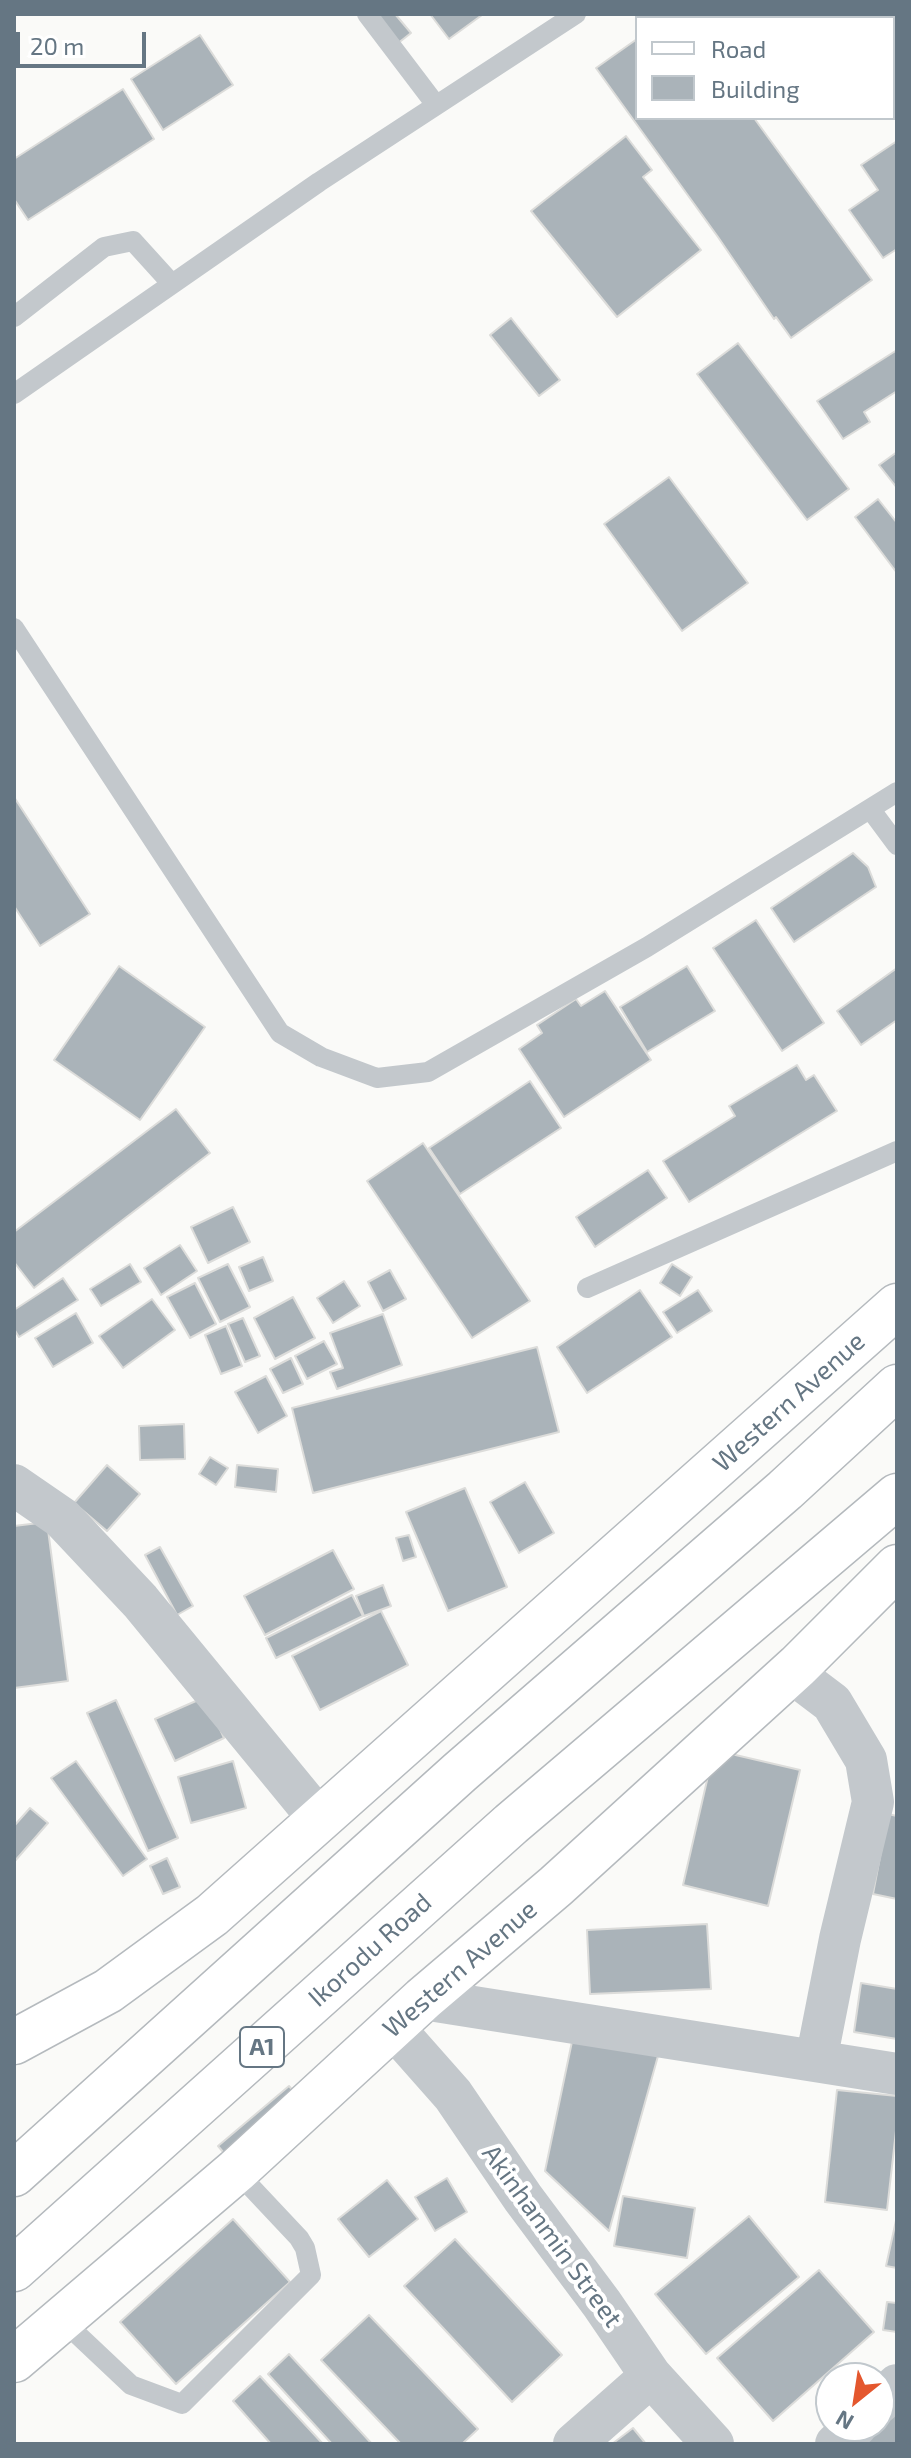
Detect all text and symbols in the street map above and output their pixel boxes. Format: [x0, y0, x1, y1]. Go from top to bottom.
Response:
scale bar [20, 16, 150, 66]
legend [635, 16, 895, 120]
text: 20 m [30, 31, 84, 60]
text: Road [711, 34, 766, 63]
text: Building [711, 74, 800, 103]
street label: Western Avenue [707, 1326, 871, 1478]
street label: Ikorodu Road [302, 1887, 438, 2013]
street label: Western Avenue [377, 1894, 543, 2044]
road number: A1 [240, 2027, 284, 2067]
street label: Akinhanmin Street [475, 2139, 629, 2333]
north arrow [815, 2362, 895, 2442]
text: N [831, 2406, 857, 2436]

